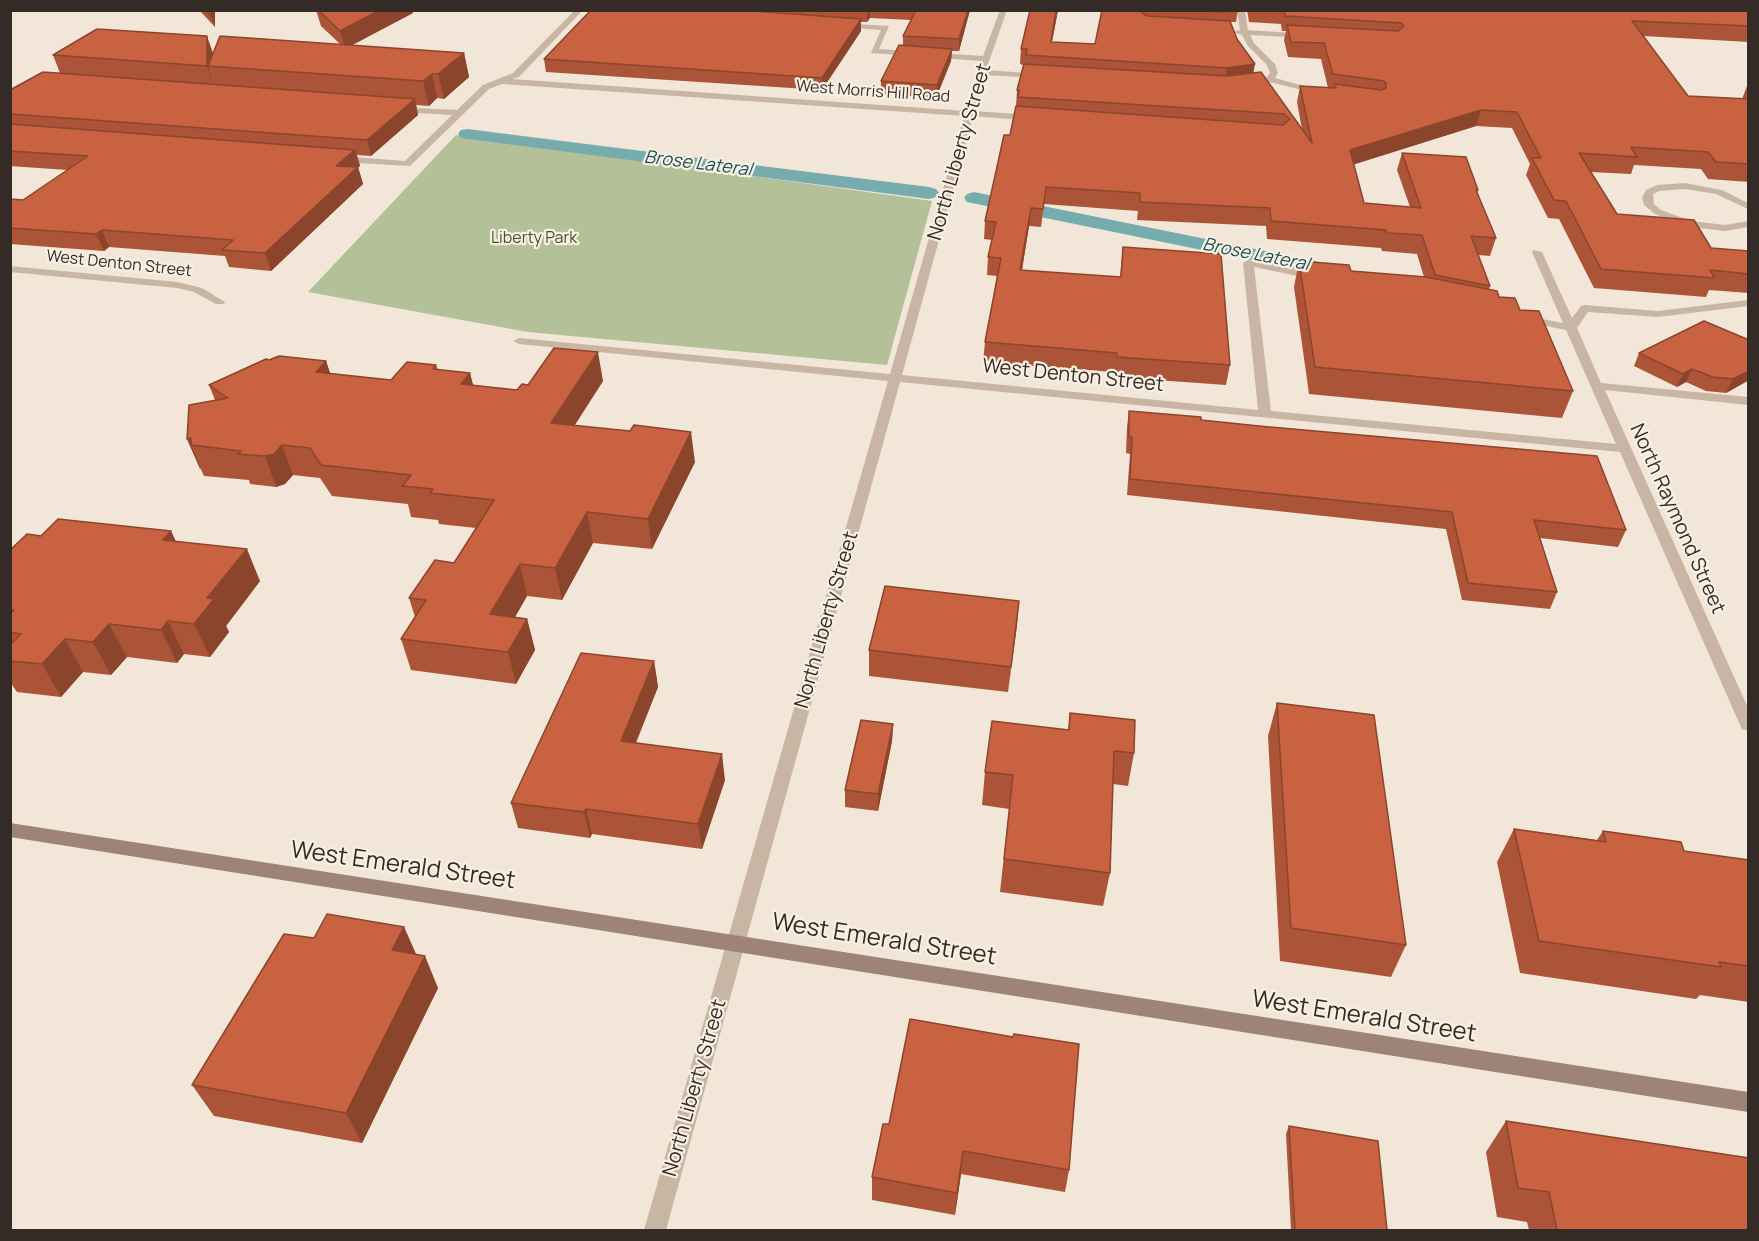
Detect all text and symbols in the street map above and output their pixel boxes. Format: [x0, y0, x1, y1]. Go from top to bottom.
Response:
street label: North Liberty Street [923, 61, 997, 243]
street label: West Morris Hill Road [795, 77, 951, 107]
water label: Brose Lateral [643, 147, 753, 181]
park label: Liberty Park [491, 229, 577, 249]
water label: Brose Lateral [1201, 234, 1311, 276]
street label: West Denton Street [45, 247, 193, 281]
street label: West Denton Street [981, 355, 1165, 397]
street label: North Raymond Street [1624, 420, 1730, 618]
street label: North Liberty Street [790, 529, 864, 711]
street label: West Emerald Street [289, 836, 517, 896]
street label: West Emerald Street [770, 908, 998, 972]
street label: West Emerald Street [1250, 985, 1478, 1049]
street label: North Liberty Street [658, 997, 732, 1179]

